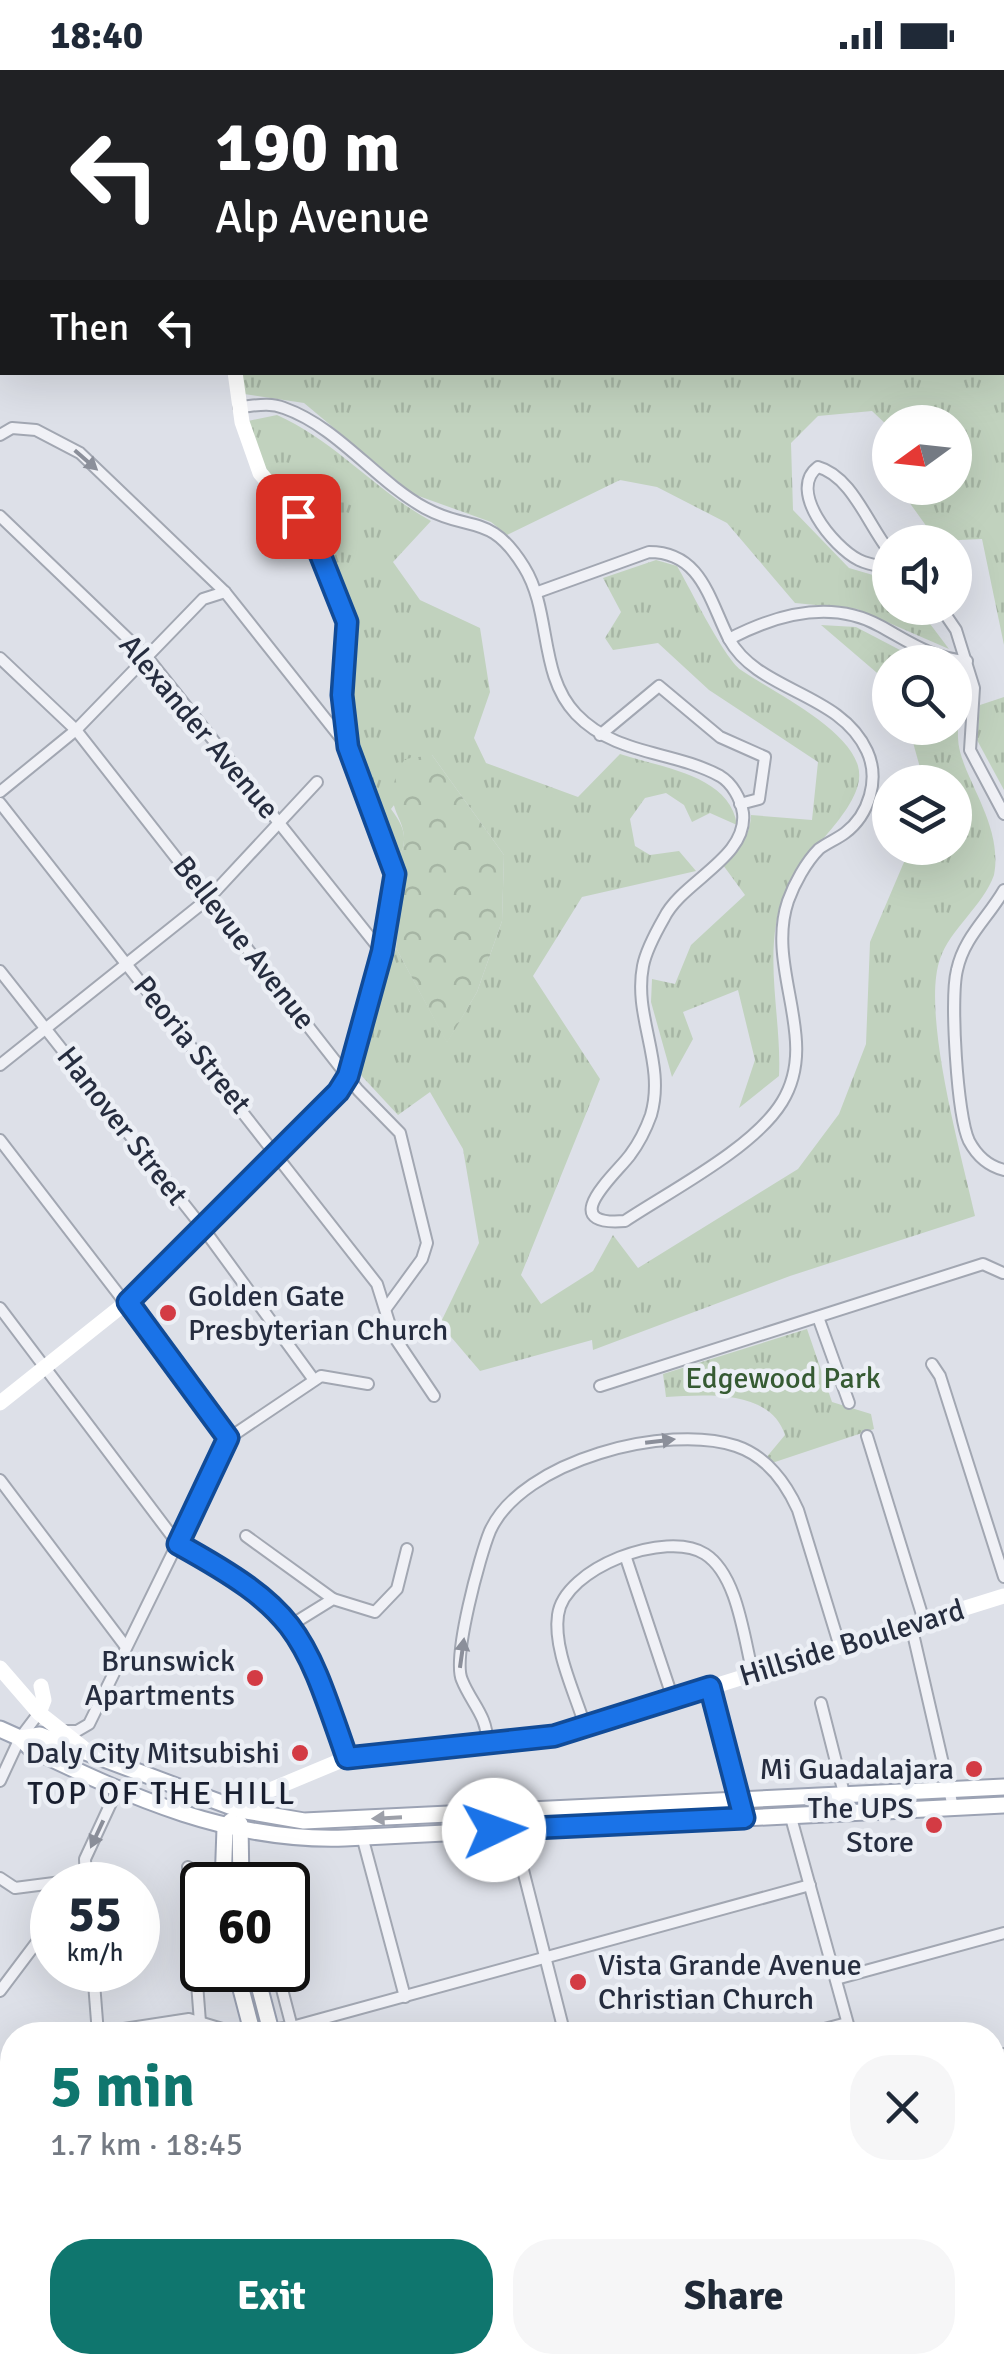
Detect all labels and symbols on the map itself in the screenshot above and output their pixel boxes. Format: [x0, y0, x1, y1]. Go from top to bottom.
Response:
north arrow [872, 405, 972, 505]
one-way arrow [74, 449, 99, 470]
pin [256, 474, 341, 559]
street label: Alexander Avenue [111, 627, 287, 827]
street label: Bellevue Avenue [165, 849, 323, 1037]
street label: Peoria Street [125, 969, 259, 1121]
street label: Hanover Street [49, 1039, 195, 1213]
place label: Golden Gate Presbyterian Church [188, 1278, 448, 1349]
marker: Golden Gate Presbyterian Church [157, 1302, 179, 1324]
park label: Edgewood Park [685, 1360, 881, 1397]
one-way arrow [645, 1433, 676, 1449]
street label: Hillside Boulevard [735, 1591, 969, 1695]
one-way arrow [454, 1637, 470, 1668]
place label: Brunswick Apartments [84, 1643, 235, 1714]
marker: Brunswick Apartments [244, 1667, 266, 1689]
place label: Daly City Mitsubishi [25, 1735, 280, 1772]
marker: Daly City Mitsubishi [289, 1742, 311, 1764]
place label: Mi Guadalajara [759, 1751, 954, 1788]
marker: Mi Guadalajara [963, 1758, 985, 1780]
district label: TOP OF THE HILL [27, 1774, 297, 1813]
position arrow [442, 1778, 546, 1882]
place label: The UPS Store [808, 1790, 914, 1861]
one-way arrow [371, 1810, 402, 1826]
marker: The UPS Store [923, 1814, 945, 1836]
one-way arrow [89, 1819, 105, 1849]
speed limit sign: 60 [180, 1862, 310, 1992]
place label: Vista Grande Avenue Christian Church [598, 1947, 862, 2018]
marker: Vista Grande Avenue Christian Church [567, 1971, 589, 1993]

